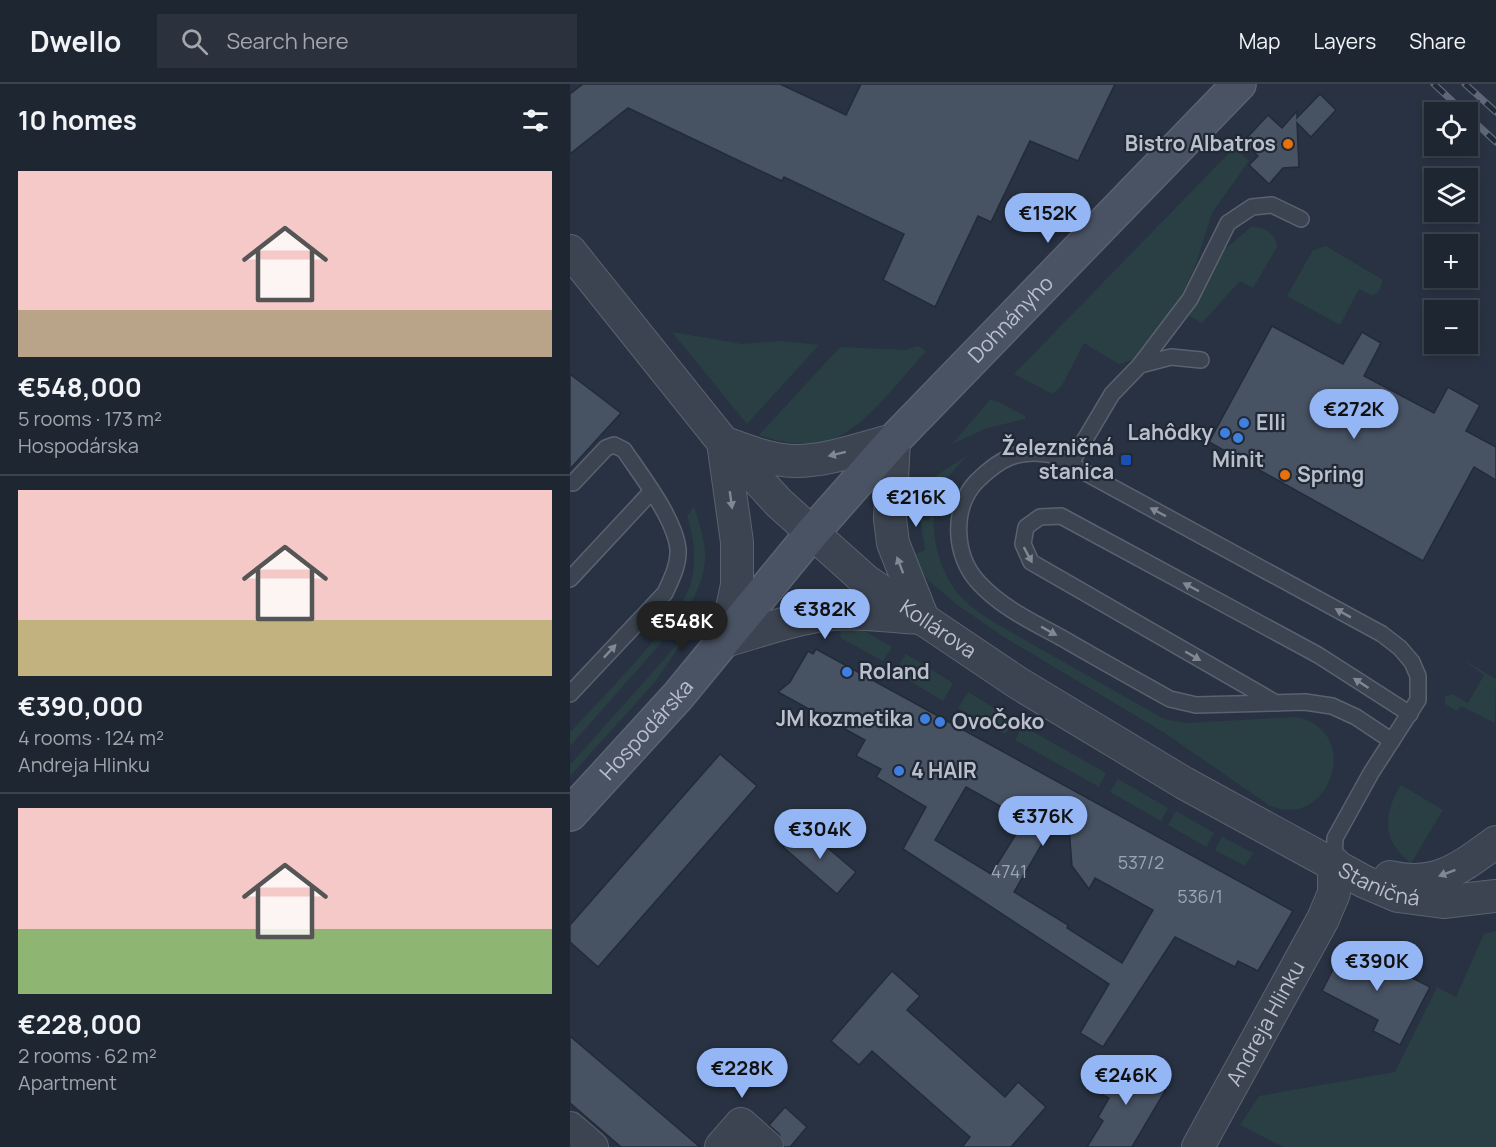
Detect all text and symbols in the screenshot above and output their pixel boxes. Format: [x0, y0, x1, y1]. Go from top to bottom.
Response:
search box [157, 14, 577, 68]
text: Dwello [30, 22, 121, 60]
icon: search [178, 25, 211, 58]
text: Search here [226, 26, 349, 56]
text: Map [1239, 27, 1280, 55]
text: Layers [1313, 27, 1376, 55]
text: Share [1409, 27, 1466, 55]
text: 10 homes [18, 102, 137, 138]
map controls [1424, 102, 1478, 354]
button: locate [1424, 102, 1478, 156]
icon: filters [519, 104, 552, 137]
place label: Bistro Albatros [1125, 129, 1276, 157]
marker: Bistro Albatros [1281, 137, 1295, 151]
button: layers [1424, 168, 1478, 222]
pin: €152K [1006, 193, 1090, 244]
text: €152K [1019, 199, 1077, 226]
icon: home [231, 210, 339, 318]
button: + [1424, 234, 1478, 288]
street label: Dohnányho [961, 269, 1059, 368]
button: − [1424, 300, 1478, 354]
text: €548,000 [18, 369, 142, 405]
pin: €272K [1312, 389, 1396, 440]
text: €272K [1323, 395, 1385, 422]
text: 5 rooms · 173 m² [18, 405, 162, 432]
place label: Elli [1256, 408, 1286, 436]
marker: Elli [1237, 416, 1251, 430]
place label: Lahôdky [1128, 418, 1213, 446]
marker: Lahôdky [1218, 426, 1232, 440]
marker: Minit [1231, 431, 1245, 445]
text: Hospodárska [18, 432, 139, 459]
place label: Železničná stanica [1001, 433, 1114, 485]
place label: Minit [1212, 445, 1264, 473]
one-way arrow [828, 450, 846, 459]
marker: Železničná stanica [1119, 453, 1133, 467]
place label: Spring [1297, 460, 1364, 488]
marker: Spring [1278, 468, 1292, 482]
pin: €216K [874, 477, 958, 528]
text: €216K [886, 483, 946, 510]
one-way arrow [726, 490, 736, 509]
one-way arrow [1149, 507, 1166, 517]
icon: home [231, 529, 339, 637]
one-way arrow [1024, 546, 1033, 563]
one-way arrow [895, 556, 904, 574]
one-way arrow [1183, 582, 1200, 592]
pin: €382K [783, 589, 867, 640]
street label: Kollárova [895, 593, 982, 664]
text: €382K [794, 595, 856, 622]
pin: €548K [640, 601, 724, 652]
text: €548K [651, 607, 713, 634]
one-way arrow [1334, 608, 1351, 618]
one-way arrow [1041, 626, 1058, 636]
one-way arrow [603, 644, 617, 659]
one-way arrow [1185, 650, 1201, 661]
place label: Roland [859, 657, 930, 685]
marker: Roland [840, 665, 854, 679]
street label: Hospodárska [593, 673, 699, 786]
one-way arrow [1353, 677, 1369, 688]
text: €390,000 [18, 688, 143, 724]
place label: JM kozmetika [776, 704, 913, 732]
place label: OvoČoko [952, 707, 1044, 735]
marker: JM kozmetika [918, 712, 932, 726]
marker: OvoČoko [933, 715, 947, 729]
text: 4 rooms · 124 m² [18, 724, 164, 751]
text: Andreja Hlinku [18, 751, 150, 778]
place label: 4 HAIR [911, 756, 977, 784]
marker: 4 HAIR [892, 764, 906, 778]
pin: €376K [1001, 796, 1085, 847]
text: €376K [1012, 802, 1074, 829]
pin: €304K [778, 809, 862, 860]
text: €304K [788, 815, 852, 842]
icon: home [231, 847, 339, 955]
house number: 537/2 [1118, 850, 1164, 874]
street label: Staničná [1334, 855, 1422, 912]
house number: 4741 [991, 859, 1027, 883]
one-way arrow [1438, 869, 1456, 879]
house number: 536/1 [1177, 884, 1223, 908]
pin: €390K [1335, 941, 1419, 992]
text: €390K [1345, 947, 1409, 974]
street label: Andreja Hlinku [1219, 955, 1310, 1090]
text: €228,000 [18, 1006, 142, 1042]
text: 2 rooms · 62 m² [18, 1042, 157, 1069]
pin: €228K [700, 1048, 784, 1099]
text: €228K [711, 1054, 773, 1081]
pin: €246K [1084, 1055, 1168, 1106]
text: €246K [1095, 1061, 1157, 1088]
text: Apartment [18, 1069, 117, 1096]

